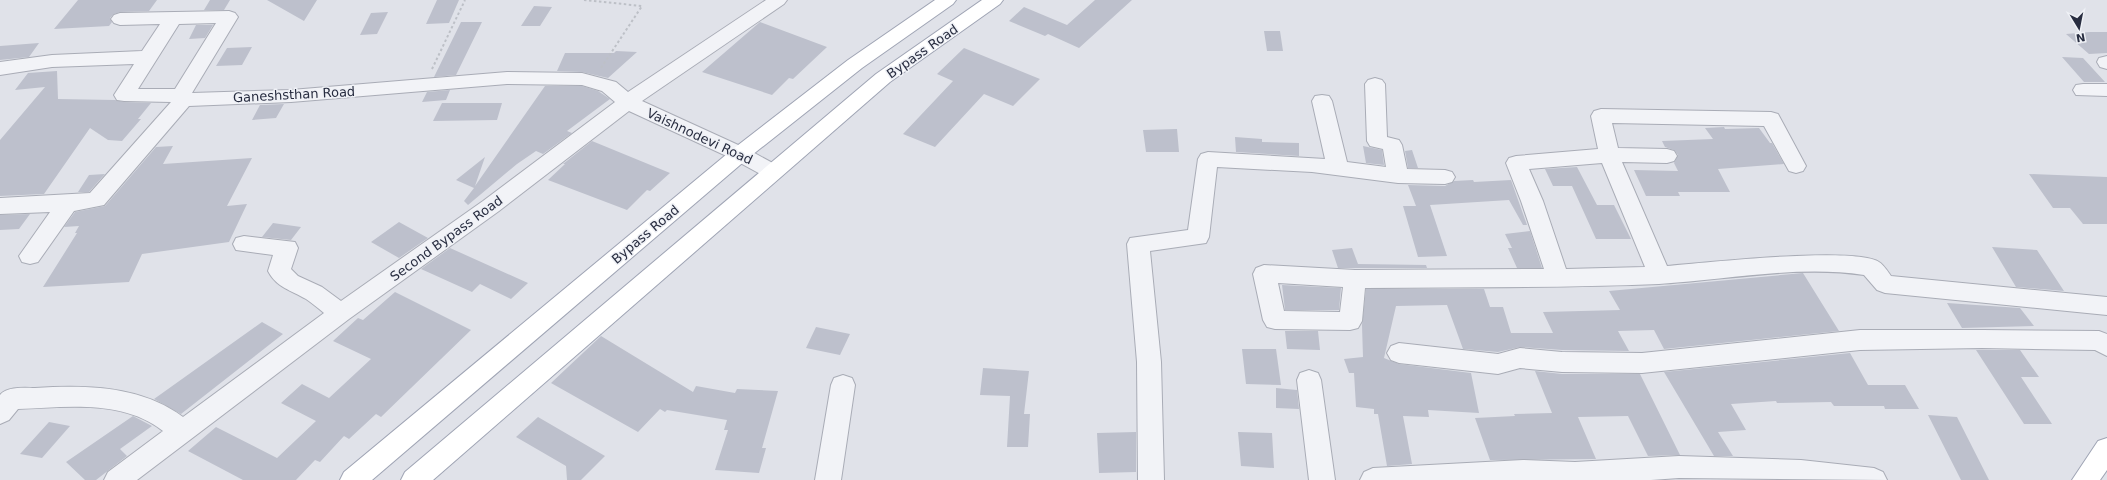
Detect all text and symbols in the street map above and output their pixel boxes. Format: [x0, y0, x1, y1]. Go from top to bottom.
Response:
north arrow [2059, 8, 2099, 48]
street label: Bypass Road [884, 21, 961, 81]
text: N [2075, 30, 2086, 45]
street label: Ganeshsthan Road [233, 84, 356, 105]
street label: Vaishnodevi Road [645, 105, 755, 168]
street label: Second Bypass Road [387, 193, 505, 284]
street label: Bypass Road [609, 202, 682, 267]

